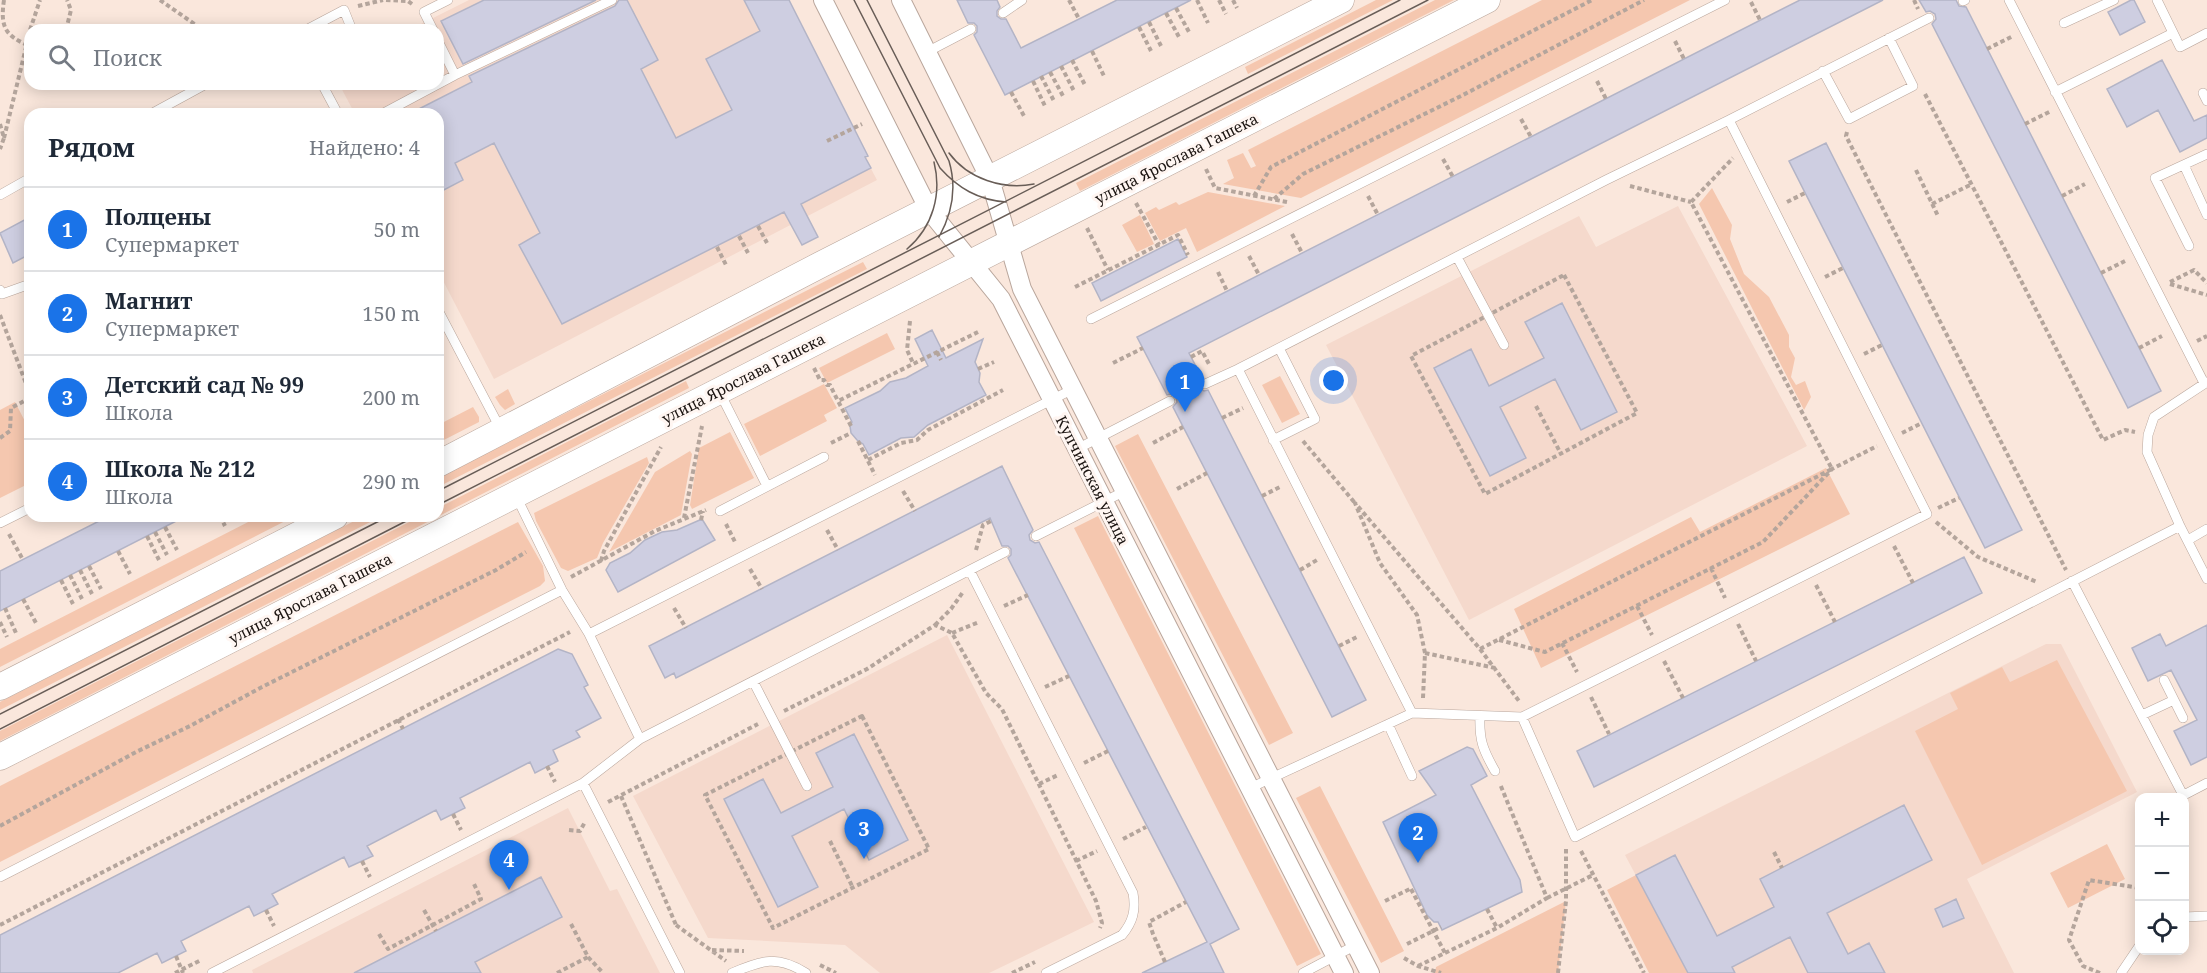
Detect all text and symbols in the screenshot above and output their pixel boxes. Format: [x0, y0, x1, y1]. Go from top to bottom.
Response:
search box [24, 24, 444, 90]
icon: search [45, 41, 78, 74]
text: Поиск [93, 42, 162, 72]
street label: улица Ярослава Гашека [1091, 108, 1261, 208]
text: Рядом [48, 129, 135, 165]
text: Найдено: 4 [309, 134, 420, 161]
text: Полцены [105, 201, 211, 231]
text: 1 [62, 216, 73, 243]
text: 50 m [374, 216, 420, 243]
text: Супермаркет [105, 231, 239, 258]
text: Магнит [105, 285, 192, 315]
text: 2 [62, 300, 73, 327]
text: 150 m [362, 300, 420, 327]
text: Супермаркет [105, 315, 239, 342]
street label: улица Ярослава Гашека [658, 328, 828, 428]
pin: 1 [1166, 362, 1204, 412]
your location [1319, 366, 1348, 395]
text: Детский сад № 99 [105, 369, 304, 399]
text: 3 [62, 384, 73, 411]
text: 200 m [362, 384, 420, 411]
text: Школа [105, 399, 174, 426]
street label: Купчинская улица [1052, 412, 1134, 548]
text: Школа № 212 [105, 453, 255, 483]
text: 4 [62, 468, 73, 495]
text: 290 m [362, 468, 420, 495]
text: Школа [105, 483, 174, 510]
street label: улица Ярослава Гашека [225, 548, 395, 648]
map controls [2135, 793, 2189, 955]
button: + [2135, 793, 2189, 847]
pin: 3 [844, 810, 884, 859]
pin: 2 [1398, 814, 1438, 863]
pin: 4 [490, 840, 528, 890]
button: − [2135, 847, 2189, 901]
button: locate [2135, 901, 2189, 955]

